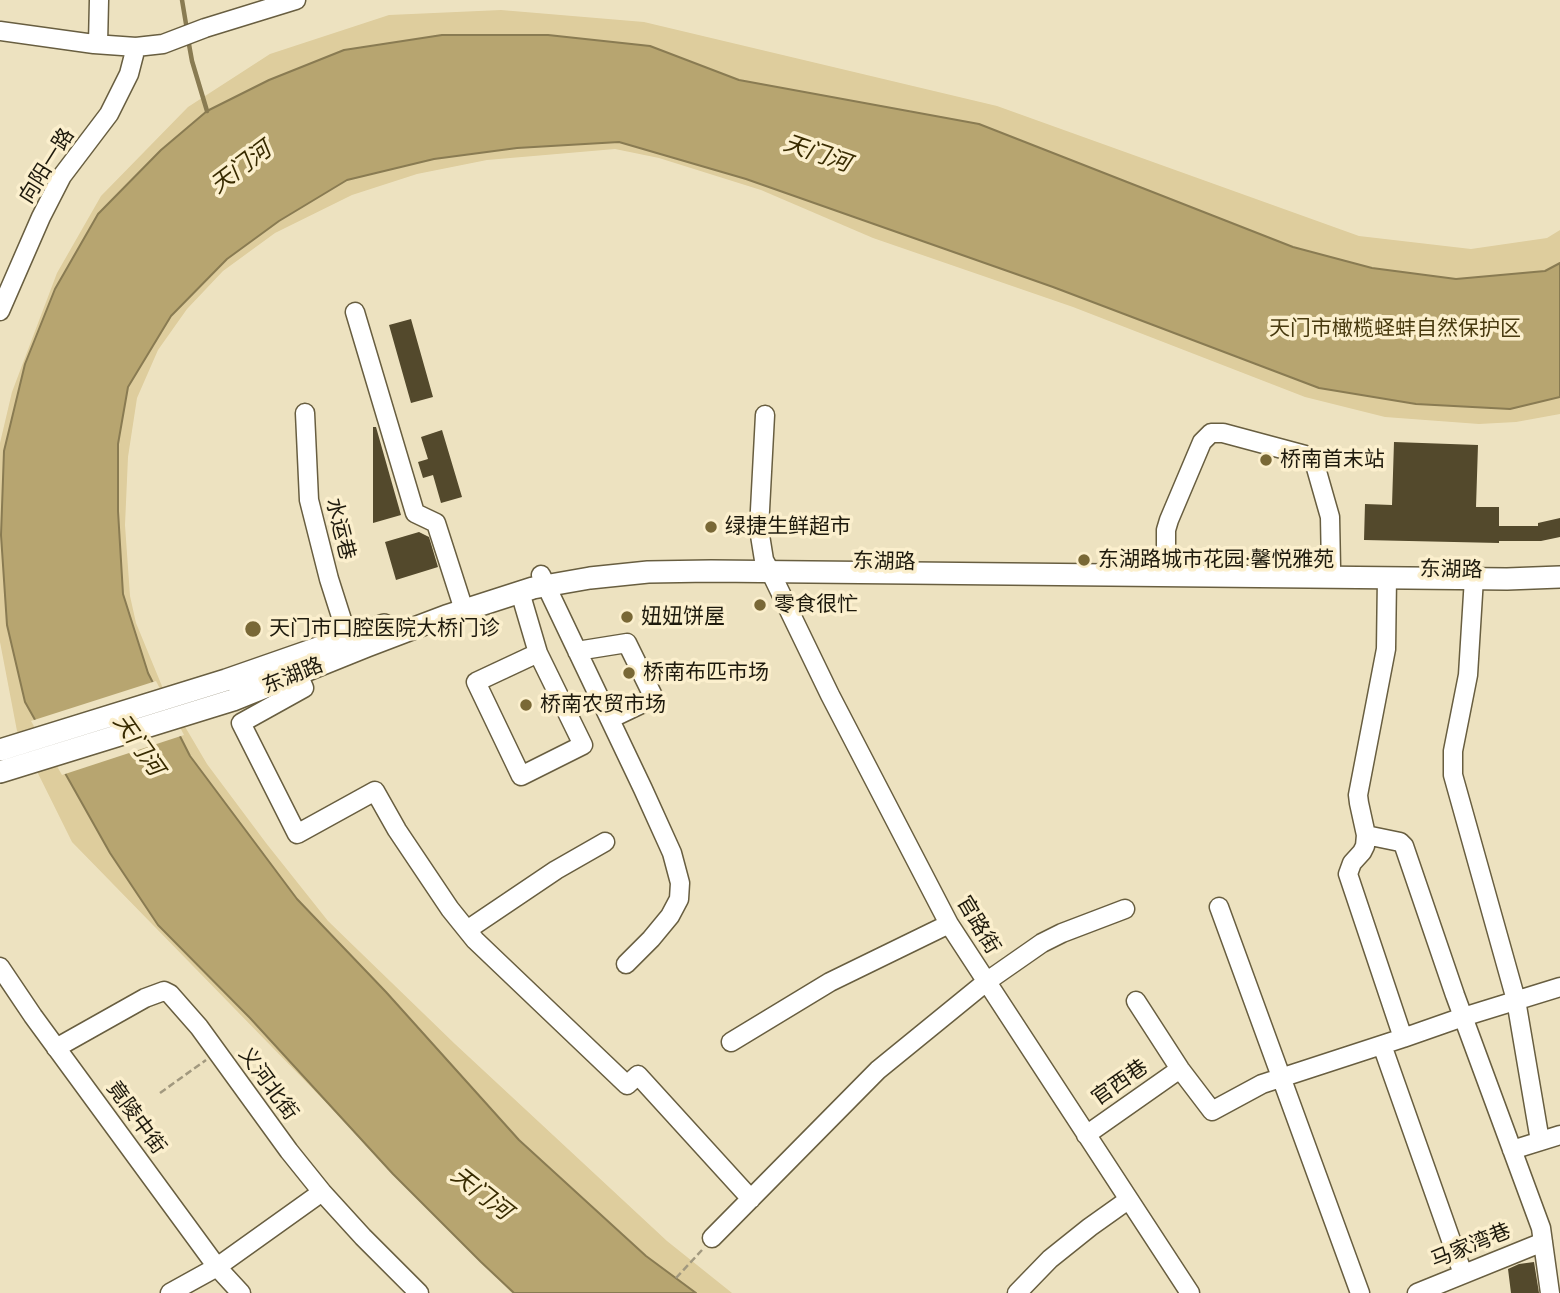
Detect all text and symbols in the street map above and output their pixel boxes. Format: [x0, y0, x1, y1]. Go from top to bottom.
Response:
street label: 向阳一路 [14, 124, 80, 208]
water label: 天门河 [780, 130, 854, 178]
water label: 天门河 [205, 136, 277, 200]
park label: 天门市橄榄蛏蚌自然保护区 [1269, 316, 1521, 342]
place label: 桥南首末站 [1280, 447, 1385, 473]
marker: 桥南首末站 [1258, 452, 1274, 468]
street label: 水运巷 [320, 495, 360, 563]
place label: 绿捷生鲜超市 [725, 514, 851, 540]
marker: 绿捷生鲜超市 [703, 519, 719, 535]
place label: 东湖路城市花园·馨悦雅苑 [1098, 547, 1334, 573]
street label: 东湖路 [852, 549, 916, 575]
marker: 东湖路城市花园·馨悦雅苑 [1076, 552, 1092, 568]
street label: 东湖路 [1419, 557, 1483, 583]
place label: 零食很忙 [774, 592, 858, 618]
marker: 零食很忙 [752, 597, 768, 613]
place label: 妞妞饼屋 [641, 604, 725, 630]
marker: 妞妞饼屋 [619, 609, 635, 625]
place label: 天门市口腔医院大桥门诊 [269, 616, 500, 642]
marker: 天门市口腔医院大桥门诊 [243, 619, 263, 639]
street label: 东湖路 [259, 653, 327, 699]
place label: 桥南布匹市场 [643, 660, 769, 686]
marker: 桥南布匹市场 [621, 665, 637, 681]
place label: 桥南农贸市场 [540, 692, 666, 718]
marker: 桥南农贸市场 [518, 697, 534, 713]
water label: 天门河 [107, 709, 169, 781]
street label: 官路街 [951, 892, 1005, 958]
street label: 义河北街 [233, 1043, 303, 1125]
street label: 官西巷 [1087, 1055, 1153, 1111]
street label: 竟陵中街 [101, 1077, 171, 1159]
water label: 天门河 [445, 1162, 517, 1226]
street label: 马家湾巷 [1427, 1219, 1515, 1273]

